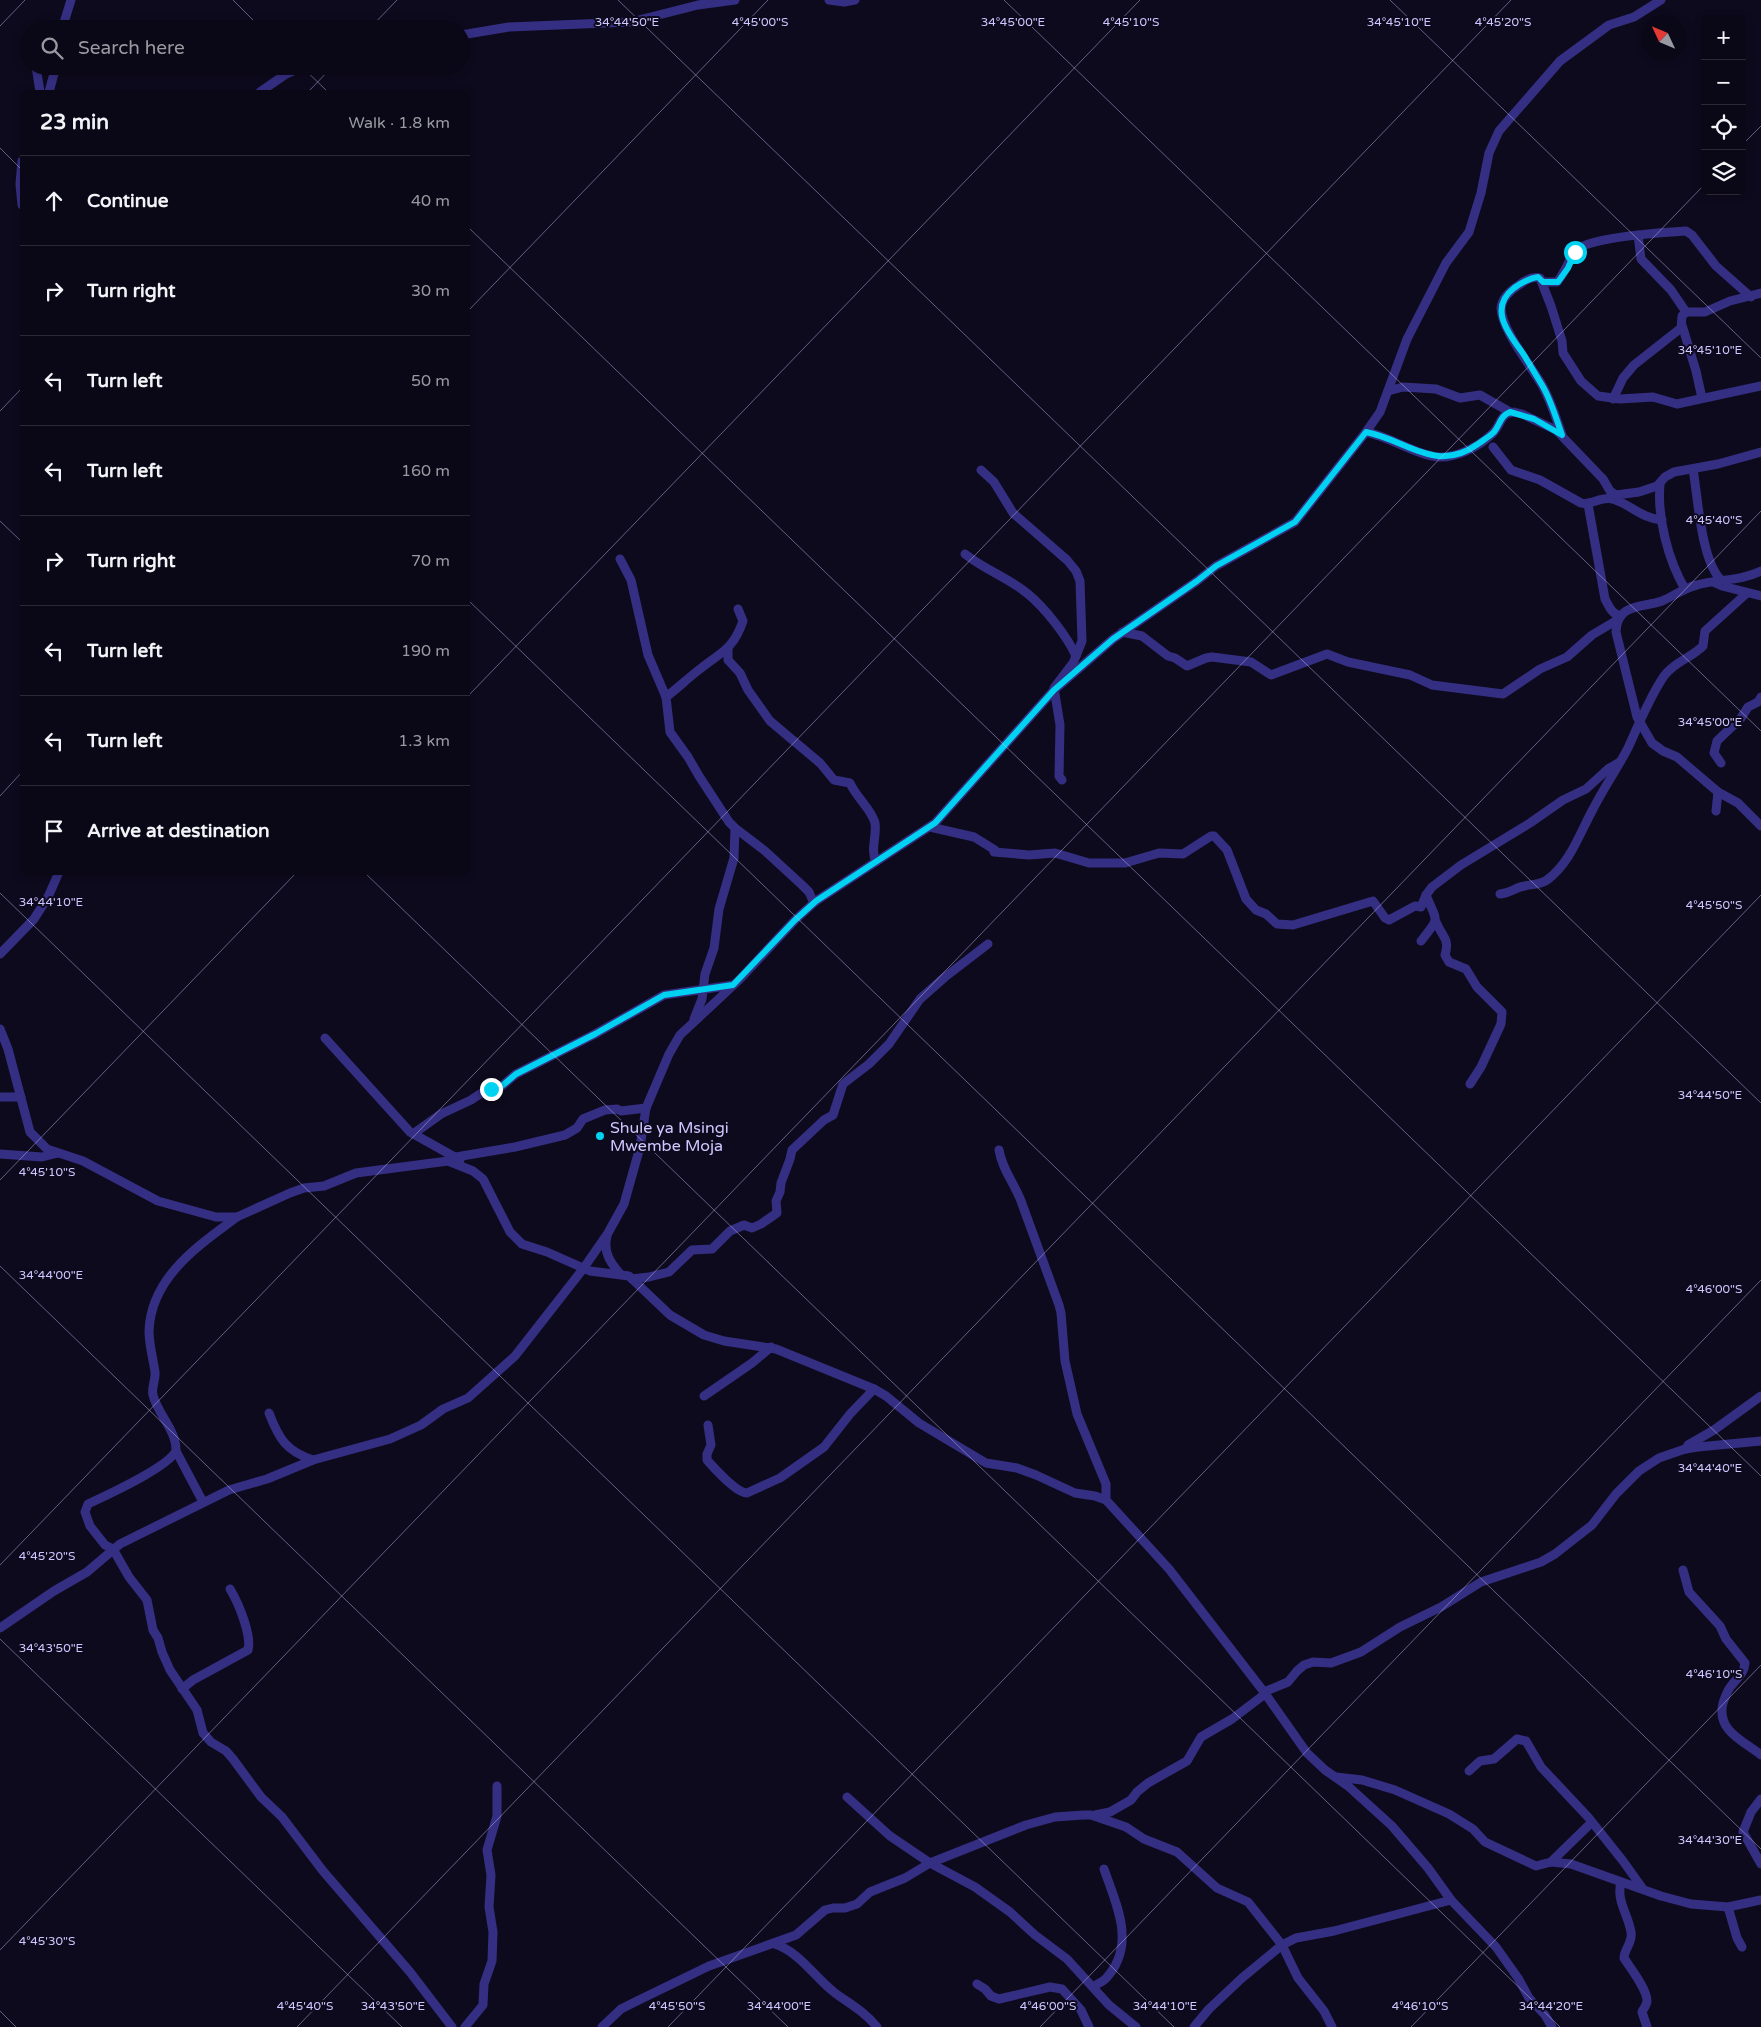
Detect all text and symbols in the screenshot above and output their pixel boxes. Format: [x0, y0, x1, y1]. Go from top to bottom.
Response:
text: 34°44'50"E [595, 15, 660, 29]
text: 4°45'00"S [732, 15, 788, 29]
text: 34°45'00"E [981, 15, 1046, 29]
text: 4°45'10"S [1103, 15, 1159, 29]
text: 34°45'10"E [1367, 15, 1432, 29]
text: 4°45'20"S [1475, 15, 1531, 29]
north arrow [1641, 15, 1686, 60]
map controls [1701, 15, 1746, 195]
button: + [1701, 15, 1746, 60]
search box [20, 20, 470, 75]
icon: search [38, 34, 66, 62]
text: Search here [78, 37, 185, 59]
button: − [1701, 60, 1746, 105]
button: locate [1701, 105, 1746, 150]
text: 23 min [40, 110, 109, 135]
text: Walk · 1.8 km [349, 113, 450, 133]
button: layers [1701, 150, 1746, 195]
icon: ahead [40, 187, 68, 215]
text: Continue [87, 190, 169, 212]
text: 40 m [411, 191, 450, 211]
route start [1564, 241, 1587, 264]
icon: right [40, 277, 68, 305]
text: Turn right [87, 280, 175, 302]
text: 30 m [411, 281, 450, 301]
text: 34°45'10"E [1678, 343, 1743, 357]
icon: left [40, 367, 68, 395]
text: Turn left [87, 370, 163, 392]
text: 50 m [411, 371, 450, 391]
icon: left [40, 457, 68, 485]
text: Turn left [87, 460, 163, 482]
text: 160 m [401, 461, 450, 481]
text: 4°45'40"S [1686, 513, 1742, 527]
icon: right [40, 547, 68, 575]
text: Turn right [87, 550, 175, 572]
text: 70 m [411, 551, 450, 571]
icon: left [40, 637, 68, 665]
text: Turn left [87, 640, 163, 662]
text: 190 m [401, 641, 450, 661]
text: 34°45'00"E [1678, 715, 1743, 729]
icon: left [40, 727, 68, 755]
text: Turn left [87, 730, 163, 752]
text: 1.3 km [398, 731, 450, 751]
icon: arrive [40, 817, 68, 845]
text: Arrive at destination [87, 820, 270, 842]
text: 34°44'10"E [19, 895, 84, 909]
text: 4°45'50"S [1686, 898, 1742, 912]
route end [480, 1078, 503, 1101]
text: 34°44'50"E [1678, 1088, 1743, 1102]
place label: Shule ya Msingi Mwembe Moja [610, 1118, 729, 1156]
marker: Shule ya Msingi Mwembe Moja [594, 1130, 606, 1142]
text: 4°45'10"S [19, 1165, 75, 1179]
text: 34°44'00"E [19, 1268, 84, 1282]
text: 4°46'00"S [1686, 1282, 1742, 1296]
text: 34°44'40"E [1678, 1461, 1743, 1475]
text: 4°45'20"S [19, 1549, 75, 1563]
text: 34°43'50"E [19, 1641, 84, 1655]
text: 4°46'10"S [1686, 1667, 1742, 1681]
text: 34°44'30"E [1678, 1833, 1743, 1847]
text: 4°45'30"S [19, 1934, 75, 1948]
text: 4°45'40"S [277, 1999, 333, 2013]
text: 34°43'50"E [361, 1999, 426, 2013]
text: 4°45'50"S [649, 1999, 705, 2013]
text: 34°44'00"E [747, 1999, 812, 2013]
text: 4°46'00"S [1020, 1999, 1076, 2013]
text: 34°44'10"E [1133, 1999, 1198, 2013]
text: 4°46'10"S [1392, 1999, 1448, 2013]
text: 34°44'20"E [1519, 1999, 1584, 2013]

